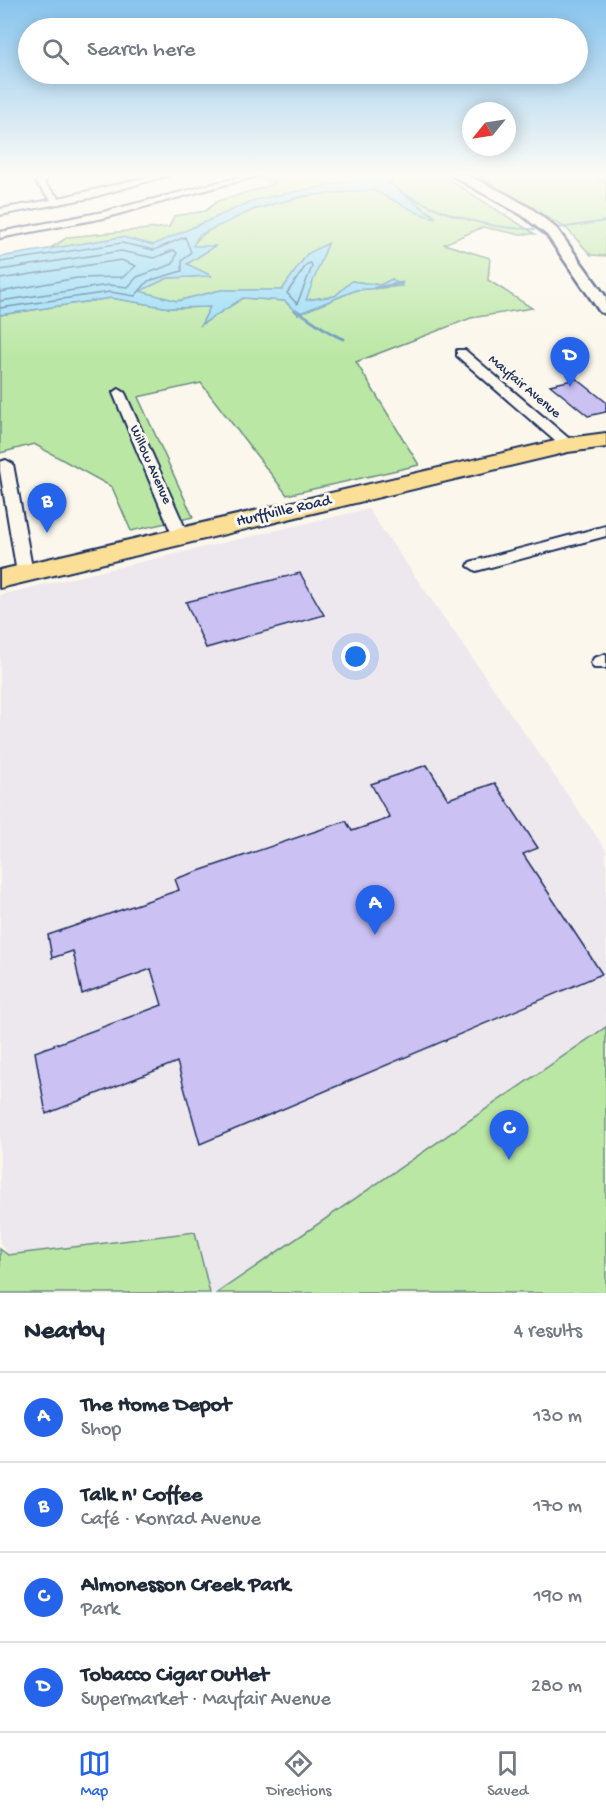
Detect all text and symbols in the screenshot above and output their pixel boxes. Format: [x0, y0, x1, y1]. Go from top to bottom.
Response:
search box [18, 18, 588, 84]
icon: search [39, 35, 72, 68]
text: Search here [87, 38, 195, 64]
north arrow [462, 102, 516, 156]
pin: D [550, 338, 590, 387]
street label: Mayfair Avenue [484, 352, 564, 423]
street label: Willow Avenue [125, 423, 175, 508]
pin: B [28, 484, 66, 533]
street label: Hurffville Road [235, 492, 335, 532]
your location [341, 642, 370, 671]
pin: A [356, 886, 394, 935]
pin: C [490, 1110, 528, 1160]
text: Nearby [24, 1317, 105, 1348]
text: 4 results [514, 1321, 582, 1344]
text: The Home Depot [81, 1393, 231, 1419]
text: A [38, 1406, 49, 1429]
text: 130 m [533, 1406, 582, 1429]
text: Shop [81, 1419, 121, 1442]
text: Talk n' Coffee [81, 1483, 202, 1509]
text: B [38, 1496, 49, 1519]
text: 170 m [533, 1496, 582, 1519]
text: Café · Konrad Avenue [81, 1509, 261, 1532]
text: Almonesson Creek Park [81, 1573, 290, 1599]
text: C [38, 1586, 49, 1609]
text: 190 m [534, 1586, 582, 1609]
text: Park [81, 1599, 119, 1622]
text: Tobacco Cigar Outlet [81, 1663, 268, 1689]
text: D [37, 1676, 50, 1699]
text: 280 m [531, 1676, 582, 1699]
text: Supermarket · Mayfair Avenue [81, 1689, 331, 1712]
tab: Map [78, 1747, 111, 1802]
tab: Directions [266, 1747, 332, 1802]
tab: Saved [487, 1747, 528, 1802]

